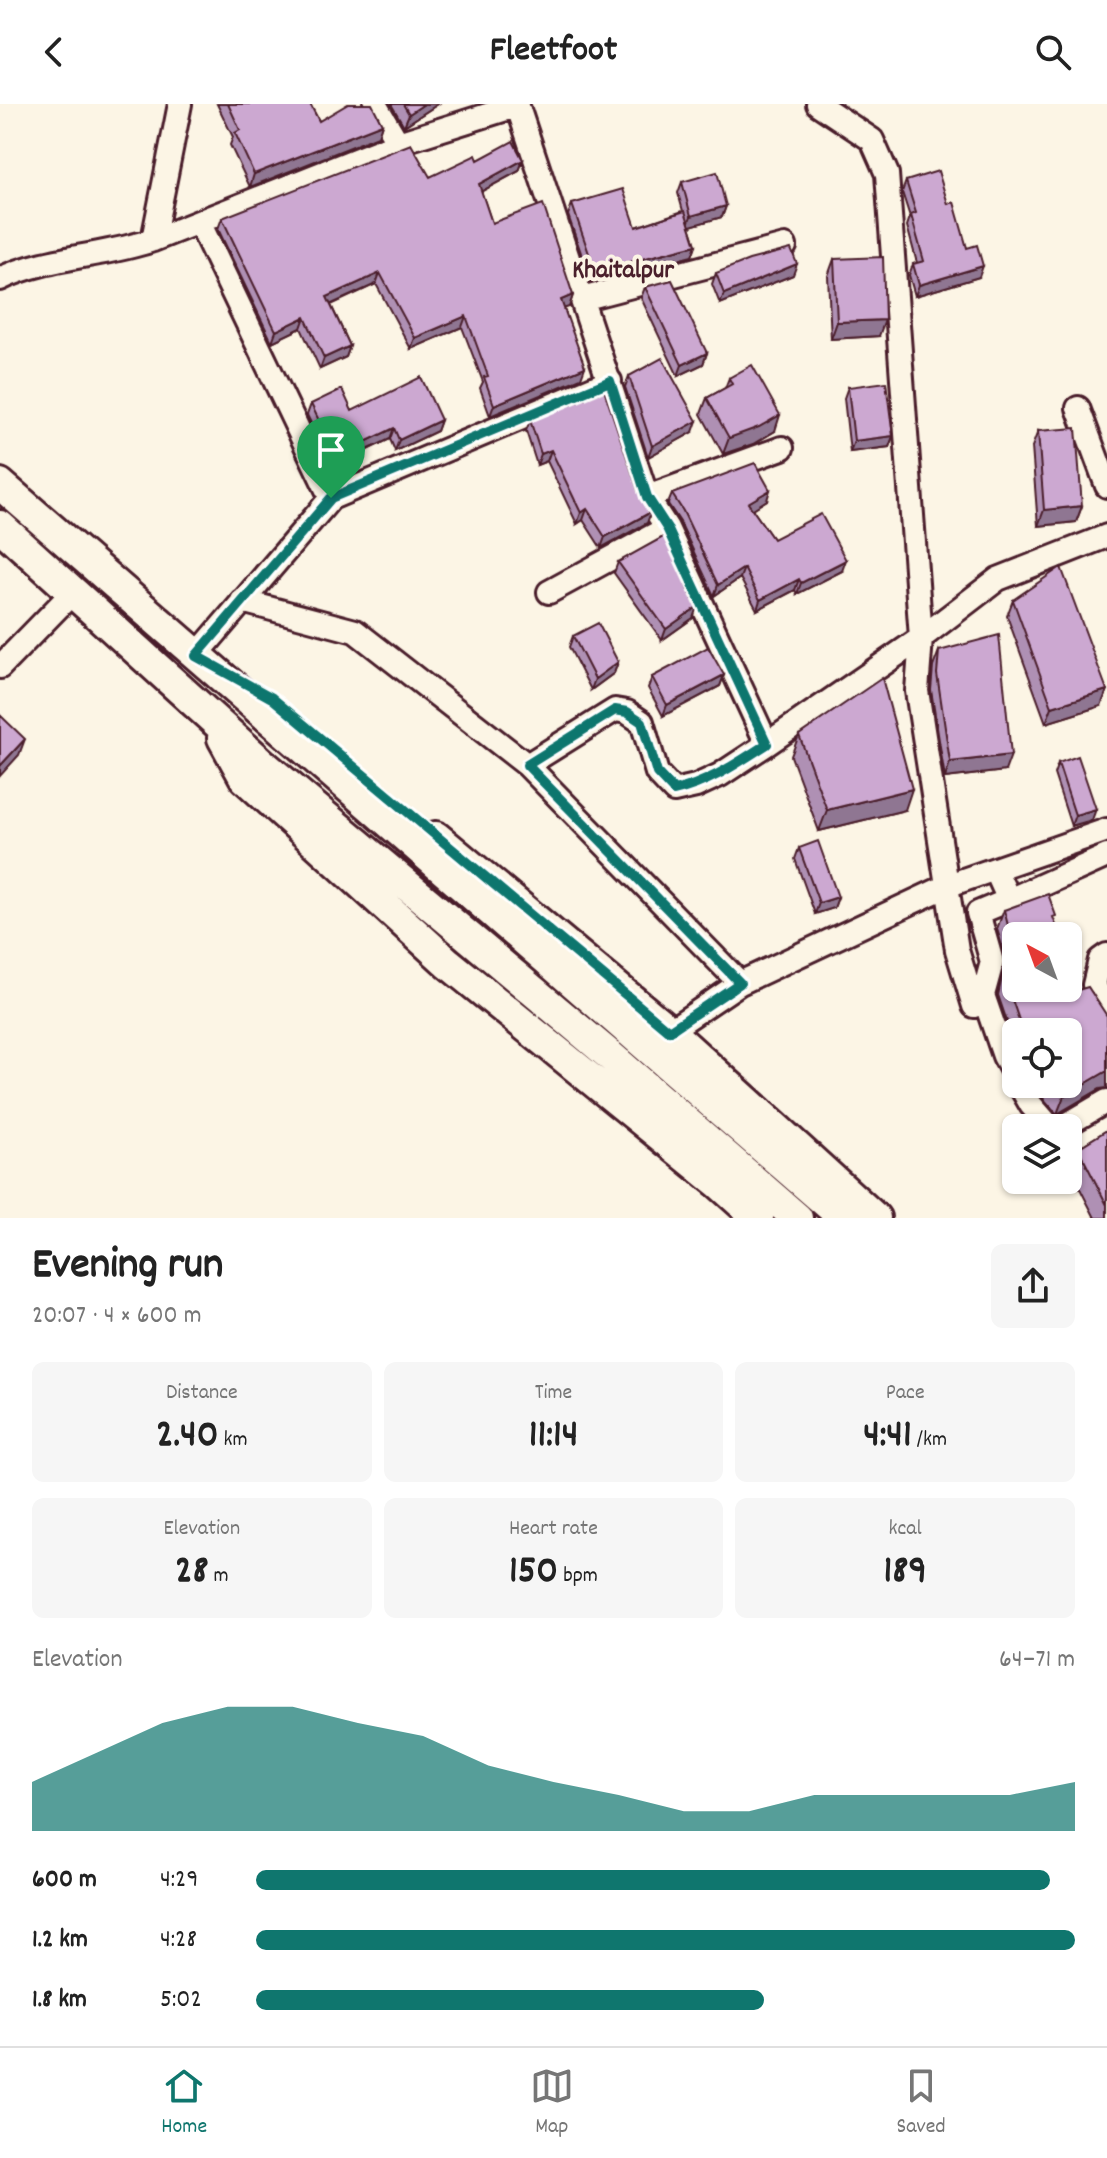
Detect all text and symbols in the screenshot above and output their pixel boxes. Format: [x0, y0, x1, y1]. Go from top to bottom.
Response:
text: Fleetfoot [490, 26, 617, 78]
icon: back [32, 30, 76, 74]
icon: search [1031, 30, 1075, 74]
district label: Khaitalpur [572, 253, 674, 290]
pin [297, 416, 365, 498]
icon: arrive [309, 428, 353, 472]
north arrow [1002, 922, 1082, 1002]
map controls [1002, 922, 1082, 1194]
button: locate [1002, 1018, 1082, 1098]
button: layers [1002, 1114, 1082, 1194]
text: Evening run [32, 1236, 223, 1299]
button: share [991, 1244, 1075, 1328]
text: 20:07 · 4 × 600 m [32, 1298, 202, 1335]
text: Distance [166, 1378, 238, 1409]
text: Time [535, 1378, 572, 1409]
text: Pace [886, 1378, 925, 1409]
text: 2.40 [156, 1409, 219, 1466]
text: 11:14 [529, 1409, 578, 1466]
text: 4:41 [863, 1409, 912, 1466]
text: km [219, 1425, 248, 1456]
text: /km [912, 1425, 947, 1456]
text: Elevation [164, 1514, 240, 1545]
text: Heart rate [509, 1514, 598, 1545]
text: kcal [888, 1514, 922, 1545]
text: 28 [175, 1545, 209, 1602]
text: 150 [509, 1545, 558, 1602]
text: 189 [884, 1545, 927, 1602]
text: m [209, 1561, 229, 1592]
text: bpm [558, 1561, 598, 1592]
text: Elevation [32, 1642, 122, 1679]
text: 64–71 m [999, 1642, 1075, 1679]
text: 600 m [32, 1862, 97, 1899]
text: 4:29 [160, 1862, 198, 1899]
text: 1.2 km [32, 1922, 88, 1959]
text: 4:28 [160, 1922, 197, 1959]
text: 1.8 km [32, 1982, 87, 2019]
text: 5:02 [160, 1982, 202, 2019]
tab: Home [161, 2064, 207, 2143]
tab: Map [530, 2064, 574, 2143]
tab: Saved [896, 2064, 946, 2143]

